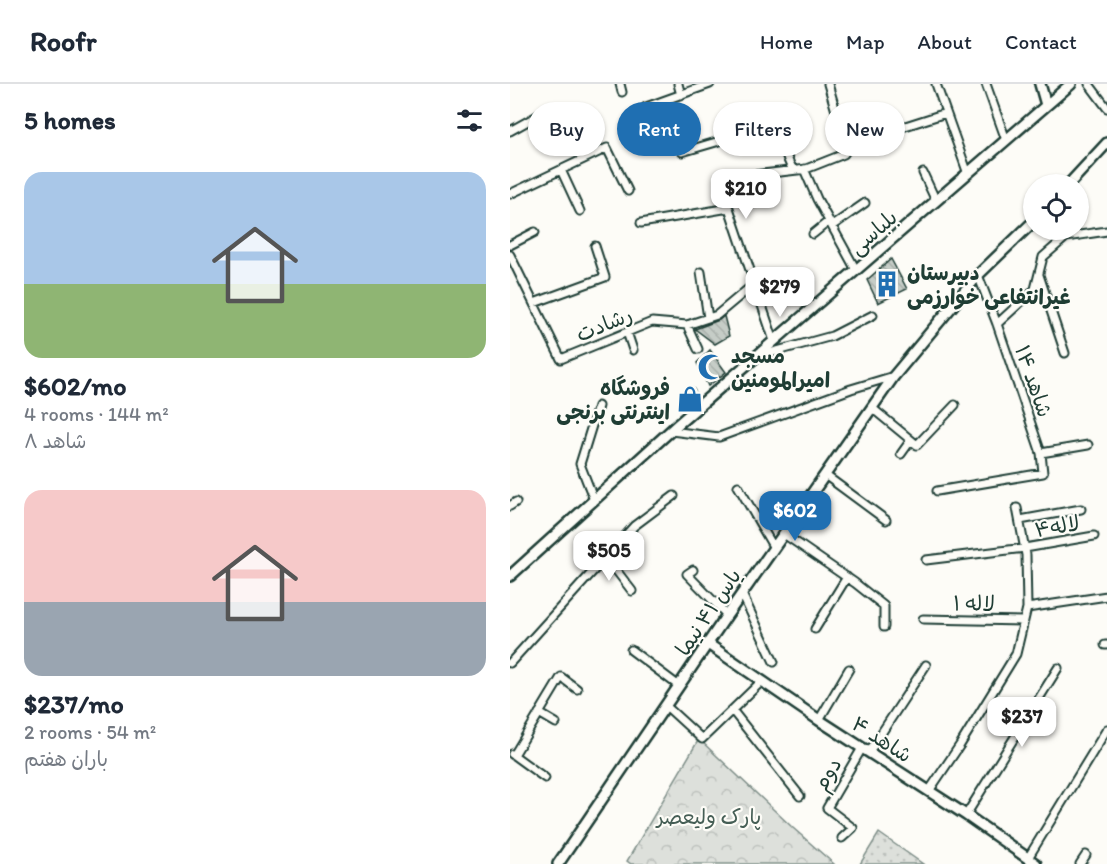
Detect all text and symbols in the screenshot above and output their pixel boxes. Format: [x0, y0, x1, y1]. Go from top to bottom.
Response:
text: Roofr [30, 24, 96, 58]
text: Home [760, 29, 813, 54]
text: Map [846, 29, 885, 54]
text: About [918, 29, 972, 54]
text: Contact [1005, 29, 1077, 54]
chip: Buy [528, 102, 605, 156]
chip: Rent [617, 102, 701, 156]
chip: Filters [713, 102, 813, 156]
chip: New [825, 102, 905, 156]
text: 5 homes [24, 104, 116, 136]
icon: filters [453, 104, 486, 137]
pin: $210 [710, 169, 782, 220]
map controls [1023, 174, 1089, 240]
button: locate [1023, 174, 1089, 240]
text: $210 [725, 176, 767, 200]
street label: بلباسی [844, 204, 904, 261]
icon: home [201, 211, 309, 319]
place label: دبیرستان غیرانتفاعی خوارزمی [907, 260, 1071, 310]
pin: $279 [744, 267, 816, 318]
building icon: دبیرستان غیرانتفاعی خوارزمی [872, 269, 902, 299]
text: $279 [759, 274, 801, 298]
street label: رشادت [572, 301, 636, 347]
street label: شاهد ۱۴ [1010, 342, 1058, 420]
place label: مسجد امیرالمومنین [731, 343, 830, 393]
mosque icon: مسجد امیرالمومنین [696, 352, 726, 382]
text: $602/mo [24, 370, 127, 402]
place label: فروشگاه اینترنتی برنجی [556, 375, 670, 425]
shop icon: فروشگاه اینترنتی برنجی [675, 384, 705, 414]
text: 4 rooms · 144 m² [24, 402, 169, 426]
text: شاهد ۸ [24, 429, 86, 453]
pin: $602 [759, 491, 831, 542]
text: $602 [773, 498, 817, 522]
street label: لاله۴ [1033, 510, 1081, 542]
icon: home [201, 529, 309, 637]
pin: $505 [573, 531, 645, 582]
text: $505 [587, 538, 631, 562]
street label: یاس ۴۱ نیما [670, 564, 746, 660]
street label: لاله ۱ [953, 590, 995, 616]
text: $237/mo [24, 688, 124, 720]
pin: $237 [986, 697, 1058, 748]
text: $237 [1001, 704, 1043, 728]
street label: شاهد ۴ [847, 710, 917, 768]
text: 2 rooms · 54 m² [24, 720, 156, 744]
text: باران هفتم [24, 747, 108, 771]
street label: دوم [807, 753, 850, 797]
park label: پارک ولیعصر [655, 804, 761, 830]

